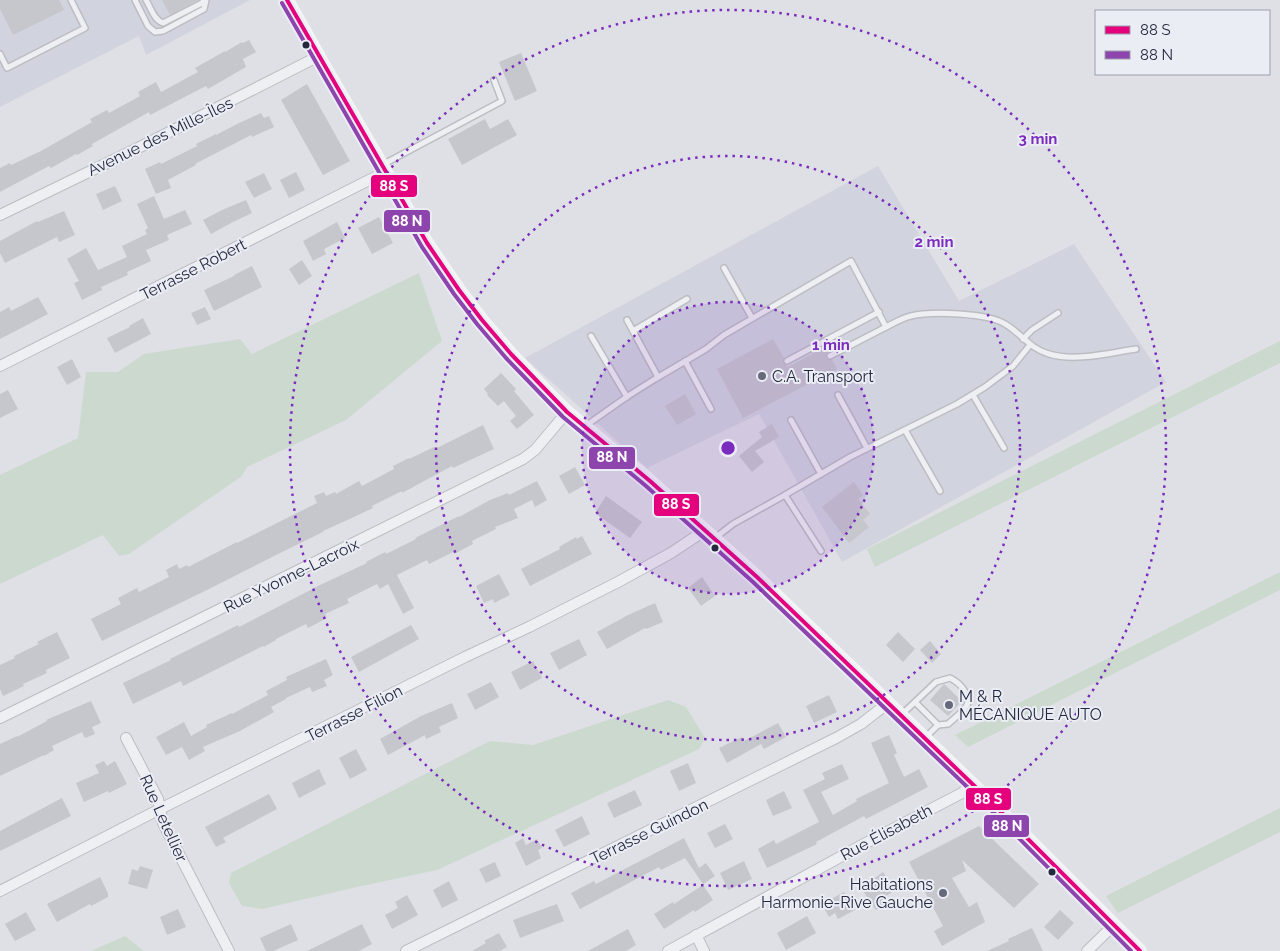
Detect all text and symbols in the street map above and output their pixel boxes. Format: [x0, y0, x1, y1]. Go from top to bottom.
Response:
legend [1095, 10, 1270, 75]
text: 88 S [1140, 21, 1171, 39]
unlabelled marker [301, 40, 311, 50]
text: 88 N [1140, 46, 1173, 64]
street label: Avenue des Mille-Îles [84, 92, 236, 180]
text: 3 min [1019, 130, 1057, 148]
line badge: 88 S [370, 174, 418, 198]
text: 88 S [380, 178, 409, 194]
line badge: 88 N [383, 209, 431, 233]
text: 88 N [392, 213, 422, 229]
text: 2 min [915, 233, 953, 251]
street label: Terrasse Robert [137, 234, 250, 304]
text: 1 min [812, 336, 850, 354]
place label: C.A. Transport [772, 367, 874, 386]
marker: C.A. Transport [756, 370, 768, 382]
centre of rings [719, 439, 737, 457]
line badge: 88 N [588, 446, 636, 470]
text: 88 N [597, 449, 627, 465]
line badge: 88 S [653, 493, 700, 517]
text: 88 S [662, 496, 691, 512]
street label: Rue Yvonne-Lacroix [220, 534, 362, 617]
unlabelled marker [710, 543, 720, 553]
street label: Terrasse Filion [303, 681, 406, 746]
place label: M & R MÉCANIQUE AUTO [959, 687, 1102, 724]
marker: M & R MÉCANIQUE AUTO [943, 699, 955, 711]
street label: Rue Letellier [136, 772, 191, 865]
line badge: 88 S [965, 787, 1012, 811]
text: 88 S [974, 791, 1003, 807]
street label: Terrasse Guindon [587, 795, 711, 868]
street label: Rue Élisabeth [837, 799, 935, 865]
line badge: 88 N [983, 814, 1030, 838]
text: 88 N [992, 818, 1022, 834]
unlabelled marker [1047, 867, 1057, 877]
place label: Habitations Harmonie-Rive Gauche [761, 875, 933, 912]
marker: Habitations Harmonie-Rive Gauche [937, 887, 949, 899]

